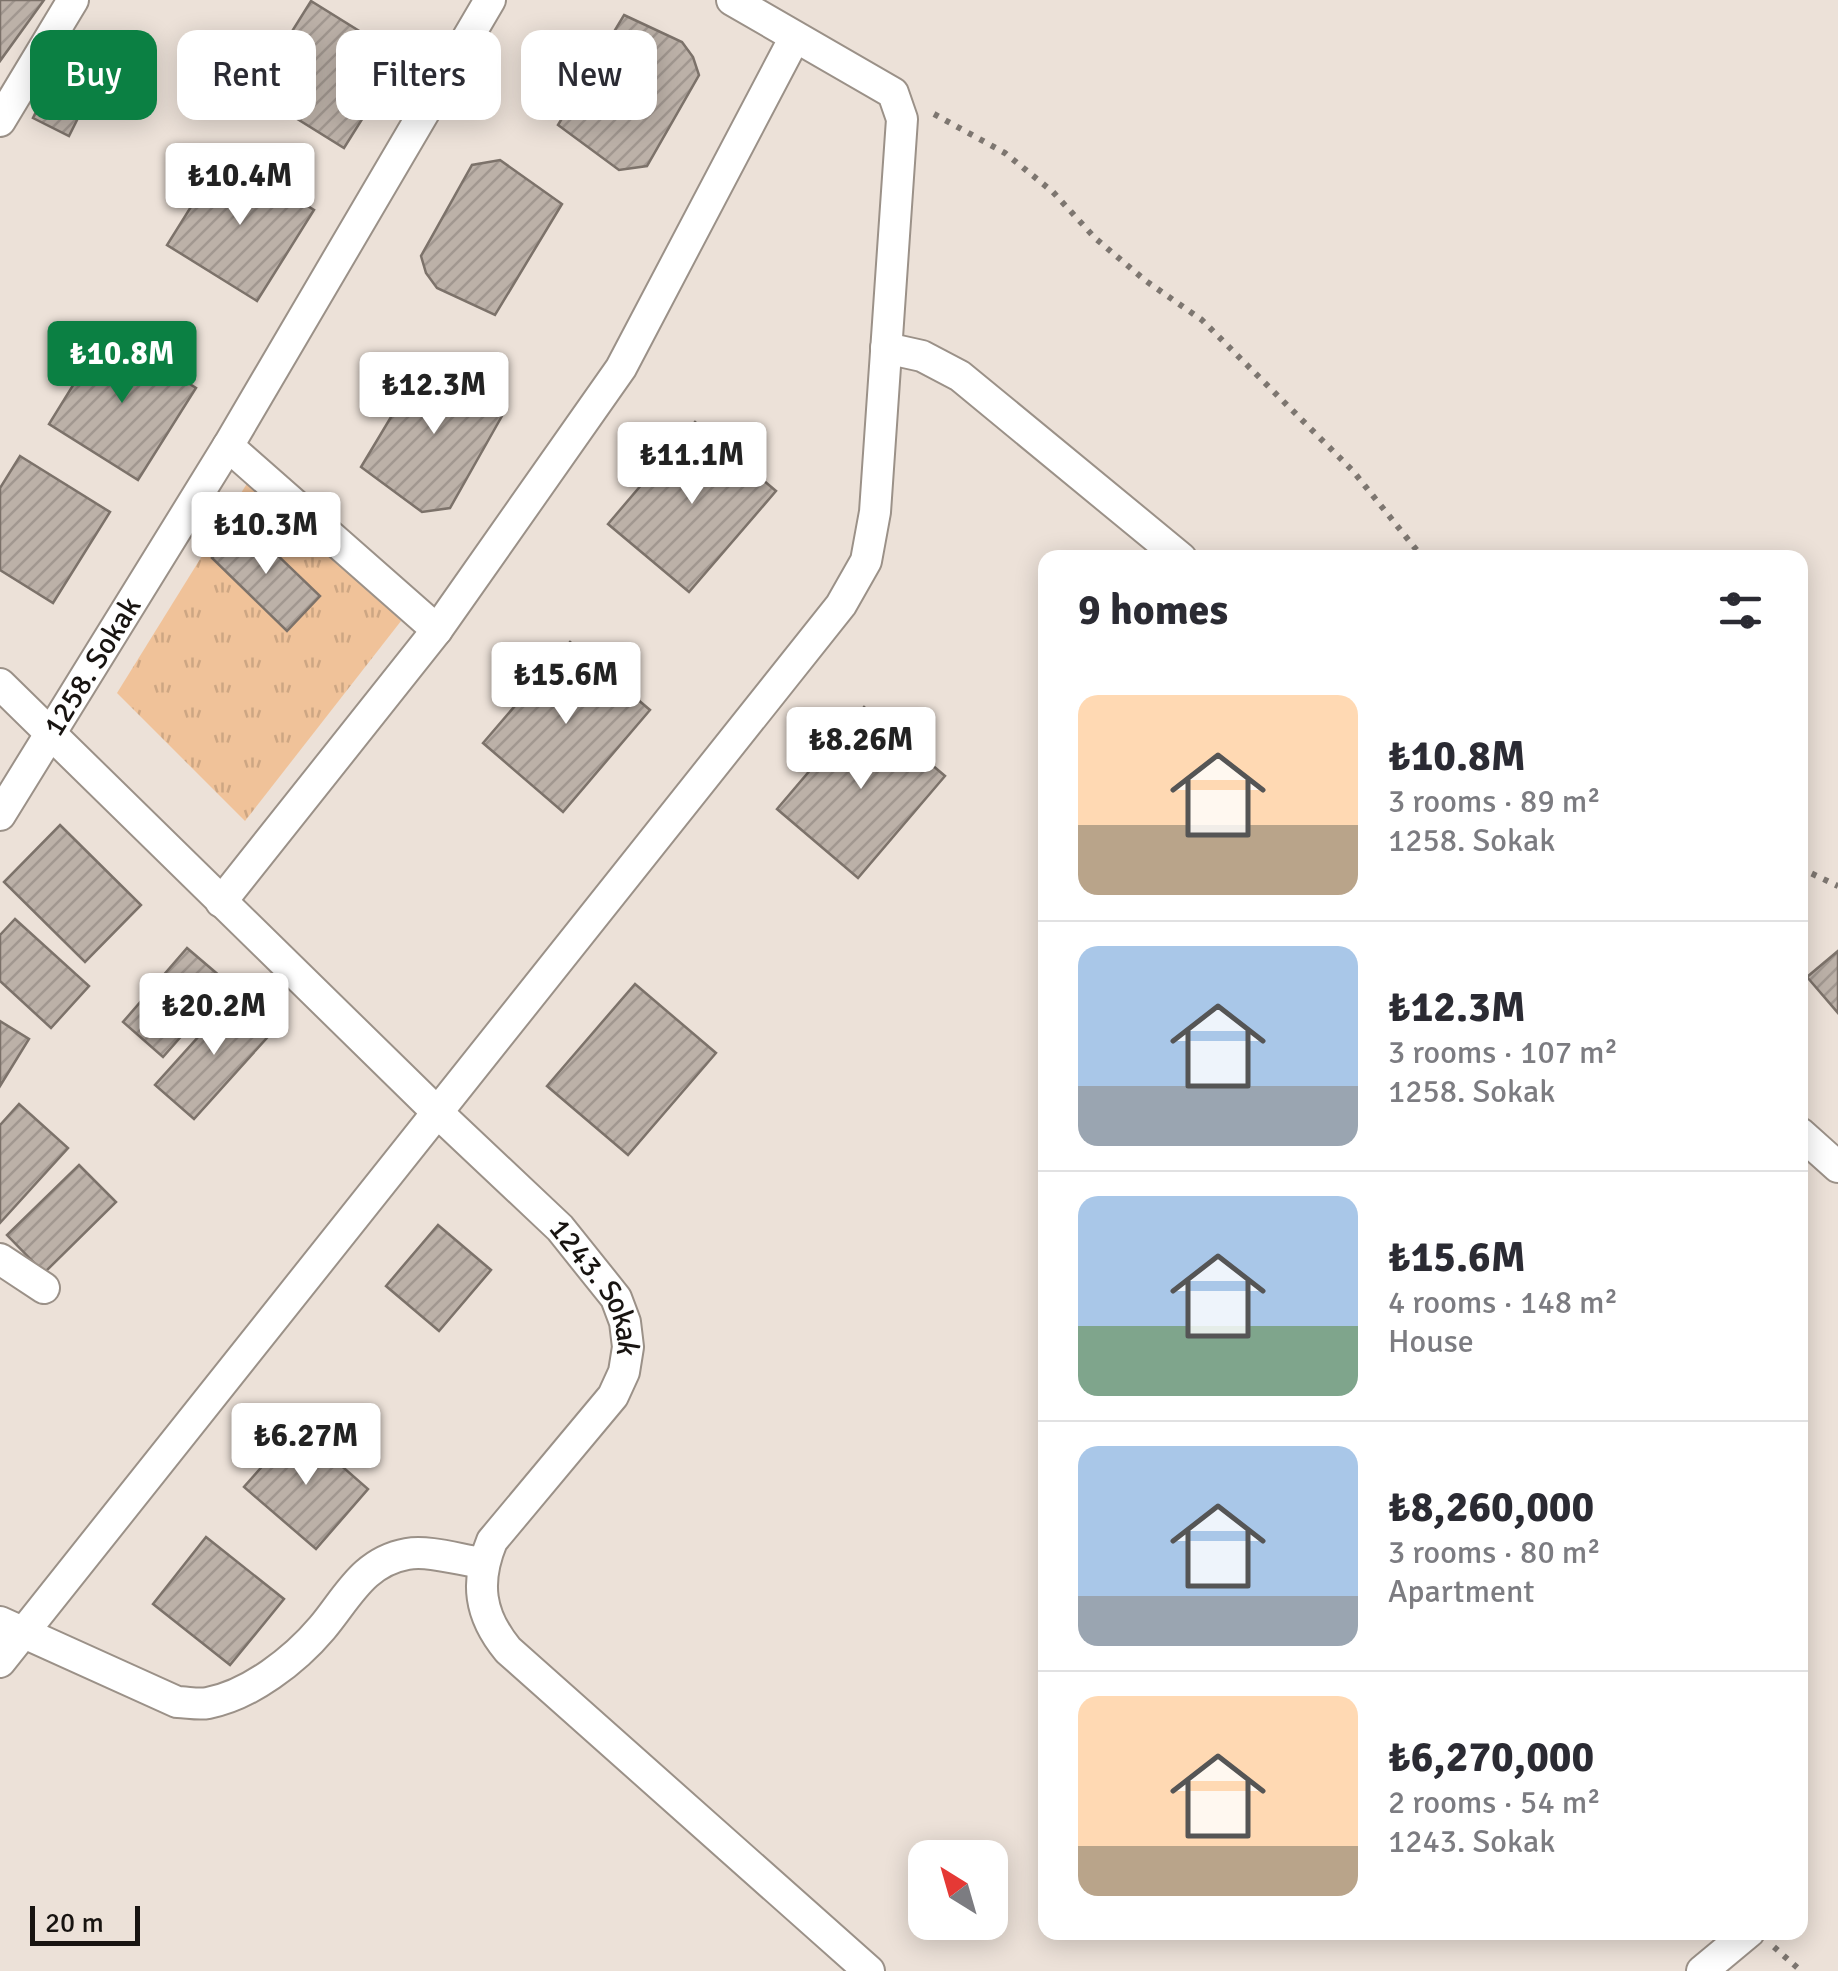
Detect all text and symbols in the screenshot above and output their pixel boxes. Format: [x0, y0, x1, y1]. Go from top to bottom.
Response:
chip: Buy [30, 30, 157, 120]
chip: Rent [177, 30, 316, 120]
chip: Filters [336, 30, 501, 120]
chip: New [521, 30, 657, 120]
pin: ₺10.4M [159, 143, 321, 228]
text: ₺10.4M [188, 156, 292, 195]
pin: ₺10.8M [41, 321, 203, 406]
text: ₺10.8M [70, 334, 174, 373]
pin: ₺12.3M [353, 352, 515, 437]
text: ₺12.3M [382, 365, 486, 404]
pin: ₺11.1M [611, 422, 773, 507]
text: ₺11.1M [640, 435, 744, 474]
pin: ₺10.3M [185, 492, 347, 577]
text: ₺10.3M [214, 505, 318, 544]
icon: filters [1713, 583, 1768, 638]
text: 9 homes [1078, 585, 1228, 636]
street label: 1258. Sokak [35, 590, 149, 743]
pin: ₺15.6M [485, 642, 647, 727]
text: ₺15.6M [514, 655, 618, 694]
pin: ₺8.26M [780, 707, 942, 792]
text: ₺8.26M [809, 720, 913, 759]
text: ₺10.8M [1388, 731, 1526, 782]
icon: home [1158, 735, 1278, 855]
text: 3 rooms · 89 m² [1388, 782, 1601, 821]
text: 1258. Sokak [1388, 821, 1555, 860]
pin: ₺20.2M [133, 973, 295, 1058]
text: ₺12.3M [1388, 982, 1526, 1033]
text: ₺20.2M [162, 986, 266, 1025]
icon: home [1158, 986, 1278, 1106]
text: 3 rooms · 107 m² [1388, 1033, 1618, 1072]
text: 1258. Sokak [1388, 1072, 1555, 1111]
street label: 1243. Sokak [541, 1211, 647, 1359]
text: ₺15.6M [1388, 1232, 1526, 1283]
icon: home [1158, 1236, 1278, 1356]
text: 4 rooms · 148 m² [1388, 1283, 1618, 1322]
text: House [1388, 1322, 1474, 1361]
pin: ₺6.27M [225, 1403, 387, 1488]
text: ₺6.27M [254, 1416, 358, 1455]
text: ₺8,260,000 [1388, 1482, 1594, 1533]
icon: home [1158, 1486, 1278, 1606]
text: 3 rooms · 80 m² [1388, 1533, 1601, 1572]
text: Apartment [1388, 1572, 1535, 1611]
text: ₺6,270,000 [1388, 1732, 1594, 1783]
icon: home [1158, 1736, 1278, 1856]
text: 2 rooms · 54 m² [1388, 1783, 1601, 1822]
text: 1243. Sokak [1388, 1822, 1555, 1861]
north arrow [908, 1840, 1008, 1940]
map controls [908, 1840, 1008, 1940]
scale bar [30, 1901, 140, 1946]
text: 20 m [45, 1906, 104, 1940]

